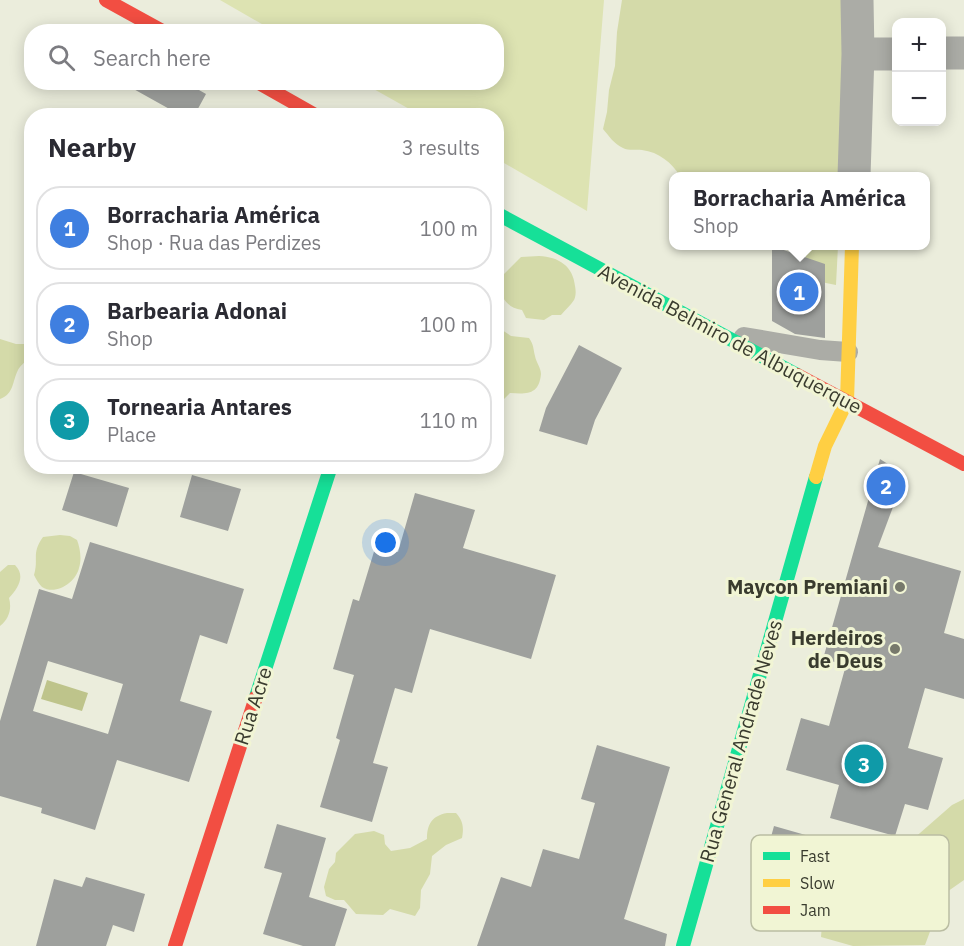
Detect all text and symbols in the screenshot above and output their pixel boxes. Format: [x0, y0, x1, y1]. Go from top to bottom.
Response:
map controls [892, 18, 946, 126]
button: + [892, 18, 946, 72]
search box [24, 24, 504, 90]
icon: search [45, 41, 78, 74]
text: Search here [93, 43, 211, 72]
button: − [892, 72, 946, 126]
text: Nearby [48, 130, 136, 164]
text: 3 results [402, 134, 480, 161]
popup [669, 172, 930, 250]
text: Borracharia América [693, 183, 906, 212]
text: Borracharia América [107, 200, 320, 229]
text: Shop [693, 212, 739, 239]
text: 1 [64, 215, 76, 242]
text: 100 m [420, 215, 478, 242]
text: Shop · Rua das Perdizes [107, 229, 321, 256]
street label: Avenida Belmiro de Albuquerque [594, 257, 867, 420]
pin: 1 [780, 270, 818, 314]
text: Barbearia Adonai [107, 296, 287, 325]
text: 2 [64, 311, 76, 338]
text: 100 m [420, 311, 478, 338]
text: Shop [107, 325, 153, 352]
text: Tornearia Antares [107, 392, 292, 421]
text: 3 [64, 407, 76, 434]
text: 110 m [420, 407, 478, 434]
text: Place [107, 421, 156, 448]
pin: 2 [866, 464, 906, 508]
your location [371, 528, 400, 557]
place label: Maycon Premiani [727, 573, 888, 600]
marker: Maycon Premiani [893, 580, 907, 594]
street label: Rua General Andrade Neves [693, 616, 788, 865]
place label: Herdeiros de Deus [791, 624, 883, 674]
marker: Herdeiros de Deus [888, 642, 902, 656]
street label: Rua Acre [227, 663, 278, 748]
pin: 3 [844, 742, 884, 786]
legend [751, 835, 949, 931]
text: Fast [800, 846, 830, 866]
text: Slow [800, 873, 835, 893]
text: Jam [800, 900, 831, 920]

